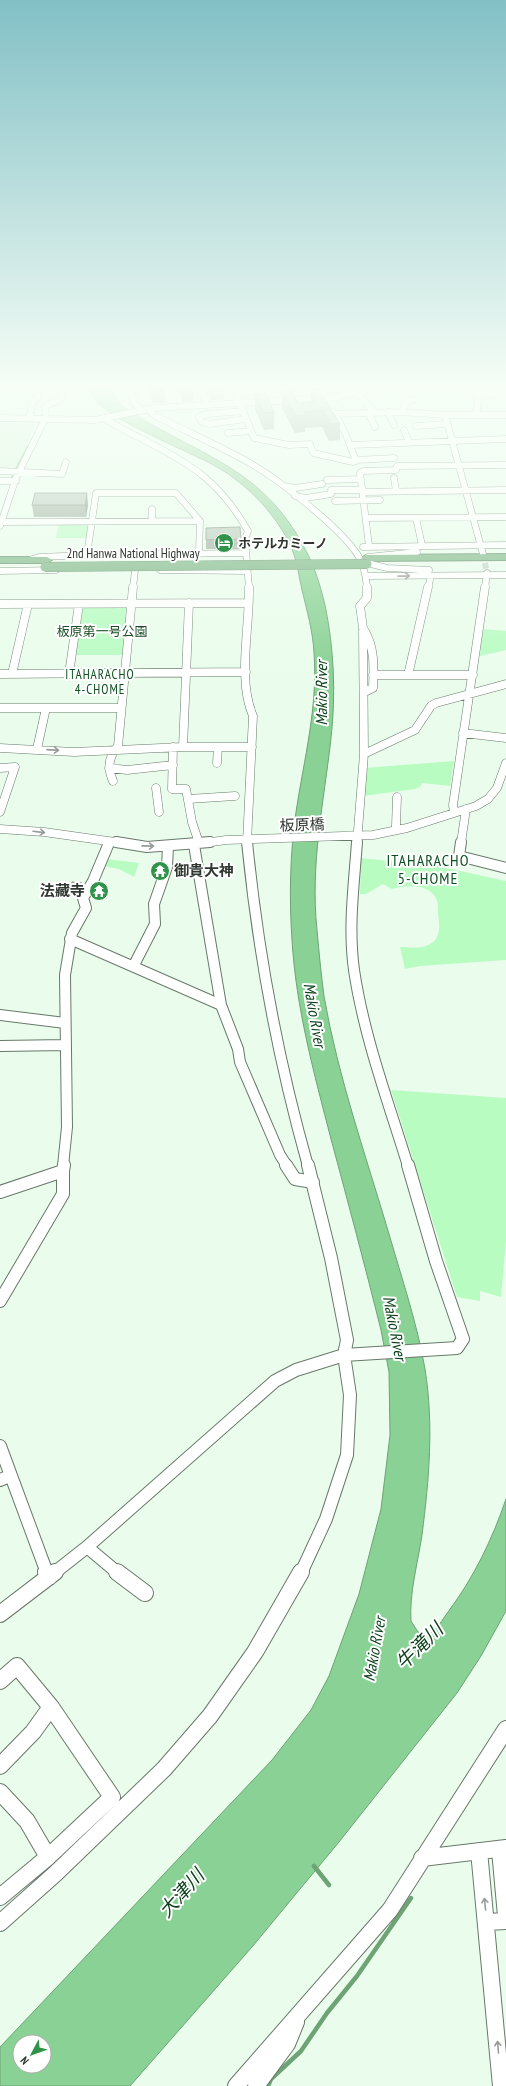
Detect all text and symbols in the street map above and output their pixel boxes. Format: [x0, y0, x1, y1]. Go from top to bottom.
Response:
hotel icon: ホテルカミーノ [213, 532, 235, 554]
place label: ホテルカミーノ [238, 535, 328, 552]
street label: 2nd Hanwa National Highway [66, 545, 200, 562]
one-way arrow [398, 572, 411, 580]
park label: 板原第一号公園 [56, 623, 148, 640]
water label: Makio River [311, 658, 331, 725]
district label: ITAHARACHO 4-CHOME [65, 666, 135, 698]
one-way arrow [46, 747, 59, 754]
street label: 板原橋 [279, 814, 325, 835]
one-way arrow [32, 828, 45, 836]
one-way arrow [141, 842, 154, 850]
district label: ITAHARACHO 5-CHOME [387, 850, 469, 888]
temple icon: 御貴大神 [149, 860, 171, 882]
place label: 御貴大神 [174, 861, 234, 880]
temple icon: 法藏寺 [88, 880, 110, 902]
place label: 法藏寺 [40, 881, 85, 900]
water label: Makio River [300, 981, 331, 1051]
water label: Makio River [379, 1294, 412, 1364]
water label: Makio River [359, 1613, 390, 1683]
water label: 牛滝川 [390, 1616, 449, 1675]
water label: 大津川 [153, 1862, 210, 1922]
one-way arrow [481, 1898, 489, 1911]
north arrow [12, 2034, 52, 2074]
one-way arrow [494, 2041, 502, 2054]
text: N [17, 2054, 32, 2067]

